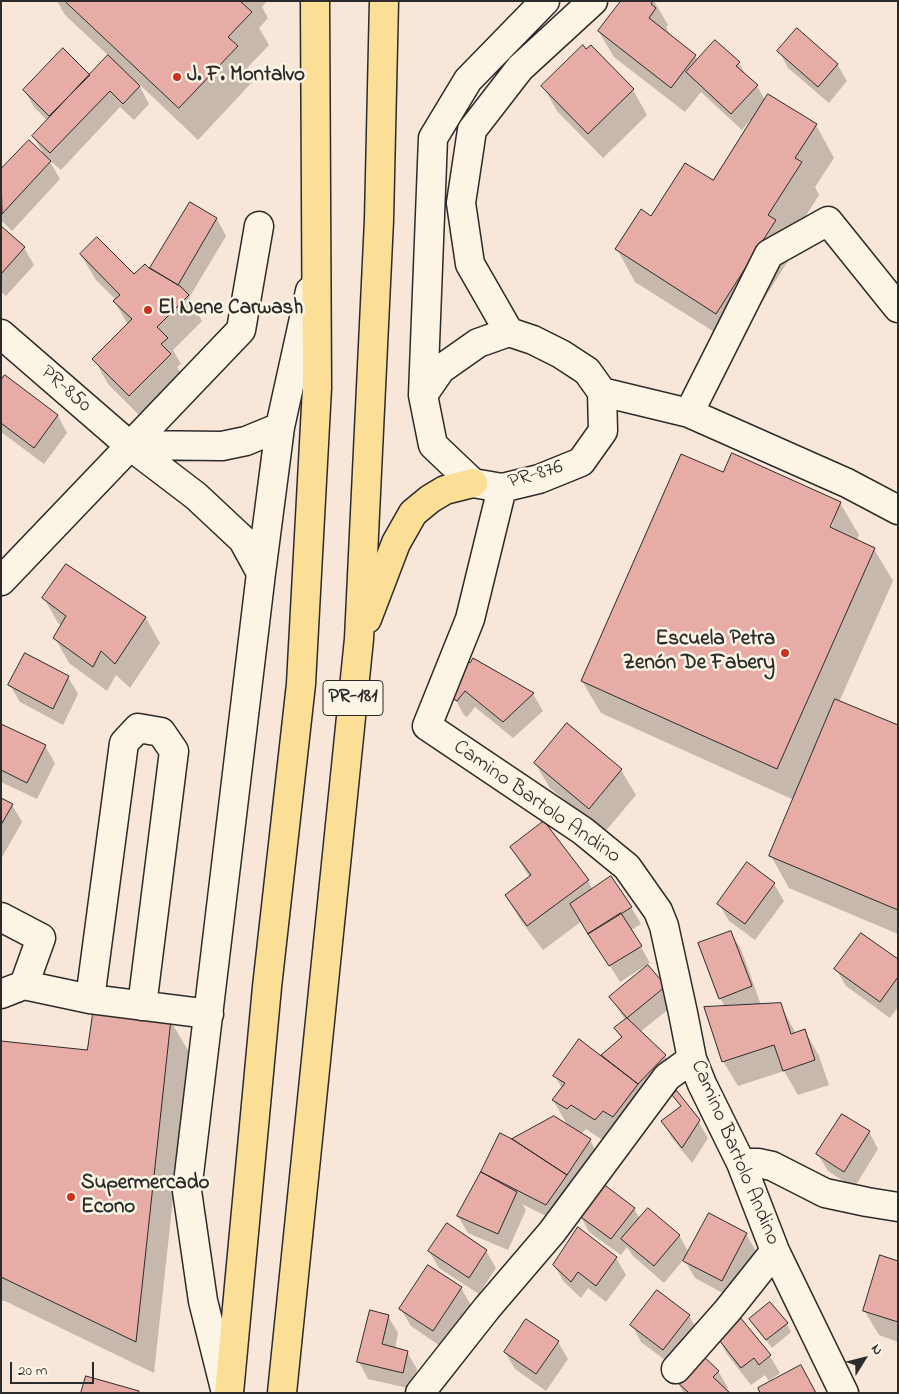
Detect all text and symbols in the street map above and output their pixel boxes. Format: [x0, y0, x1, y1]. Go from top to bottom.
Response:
place label: J. F. Montalvo [187, 64, 305, 90]
marker: J. F. Montalvo [171, 71, 183, 83]
place label: El Nene Carwash [158, 297, 303, 323]
marker: El Nene Carwash [142, 304, 154, 316]
street label: PR-850 [34, 361, 96, 419]
street label: PR-876 [505, 456, 567, 496]
place label: Escuela Petra Zenón De Fabery [623, 628, 775, 678]
marker: Escuela Petra Zenón De Fabery [779, 647, 791, 659]
road number: PR-181 [323, 680, 383, 716]
street label: Camino Bartolo Andino [447, 736, 625, 870]
street label: Camino Bartolo Andino [684, 1057, 784, 1249]
place label: Supermercado Econo [81, 1172, 209, 1222]
marker: Supermercado Econo [65, 1191, 77, 1203]
north arrow [839, 1334, 889, 1384]
text: N [865, 1340, 888, 1360]
scale bar [12, 1352, 96, 1384]
text: 20 m [18, 1360, 47, 1382]

